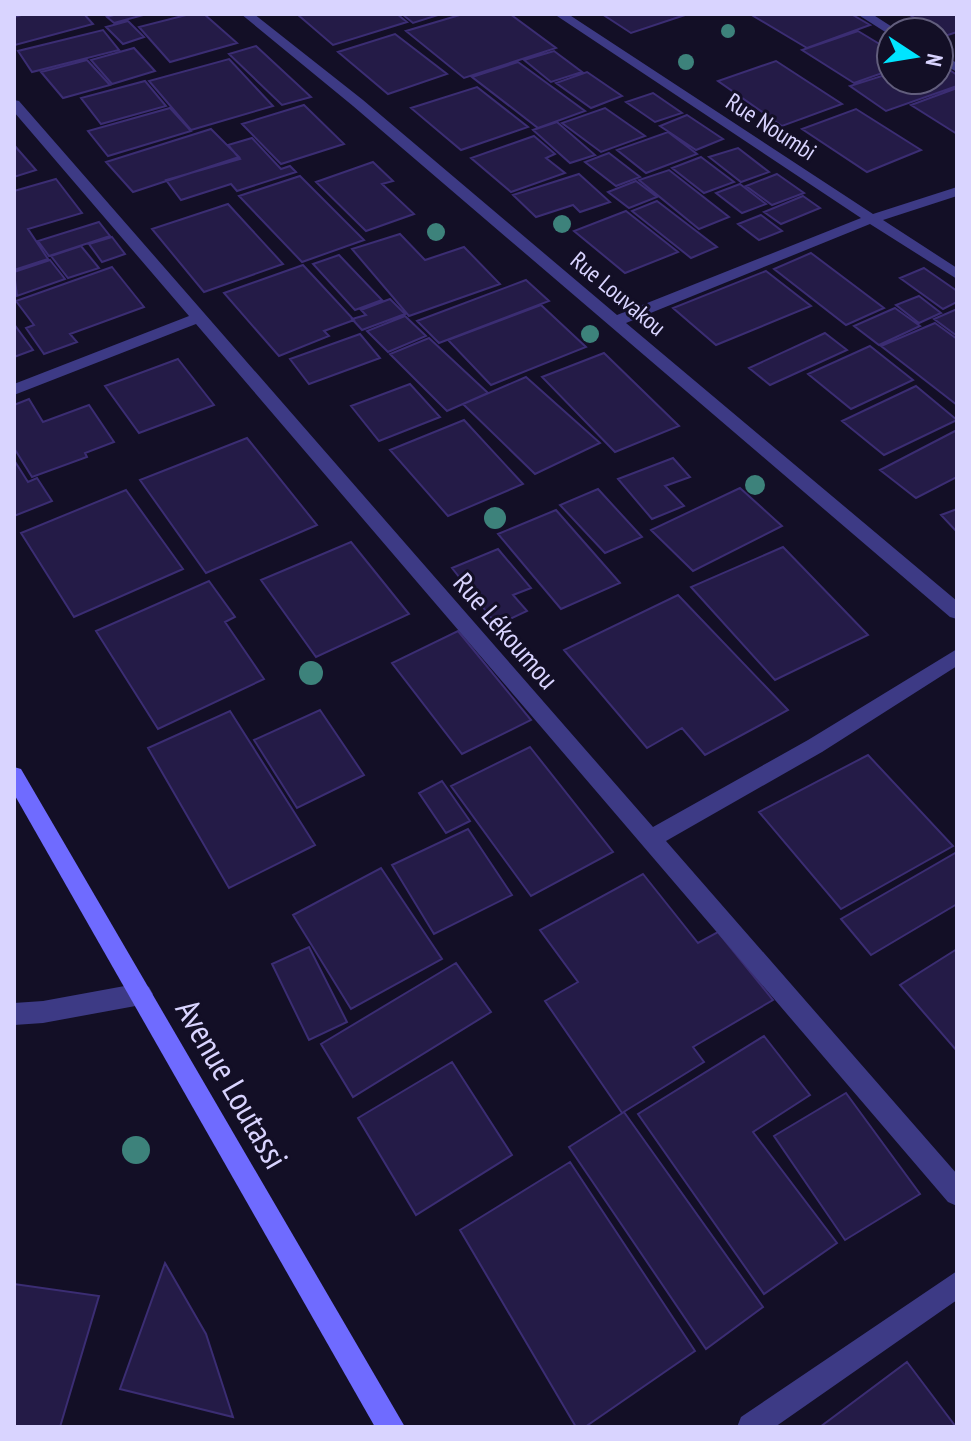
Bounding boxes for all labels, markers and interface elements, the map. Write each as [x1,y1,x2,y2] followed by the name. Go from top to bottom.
[875,16,955,96] north arrow
[920,51,949,69] text: N
[720,86,822,167] street label: Rue Noumbi
[564,245,672,343] street label: Rue Louvakou
[446,565,567,697] street label: Rue Lékoumou
[167,991,299,1176] street label: Avenue Loutassi

